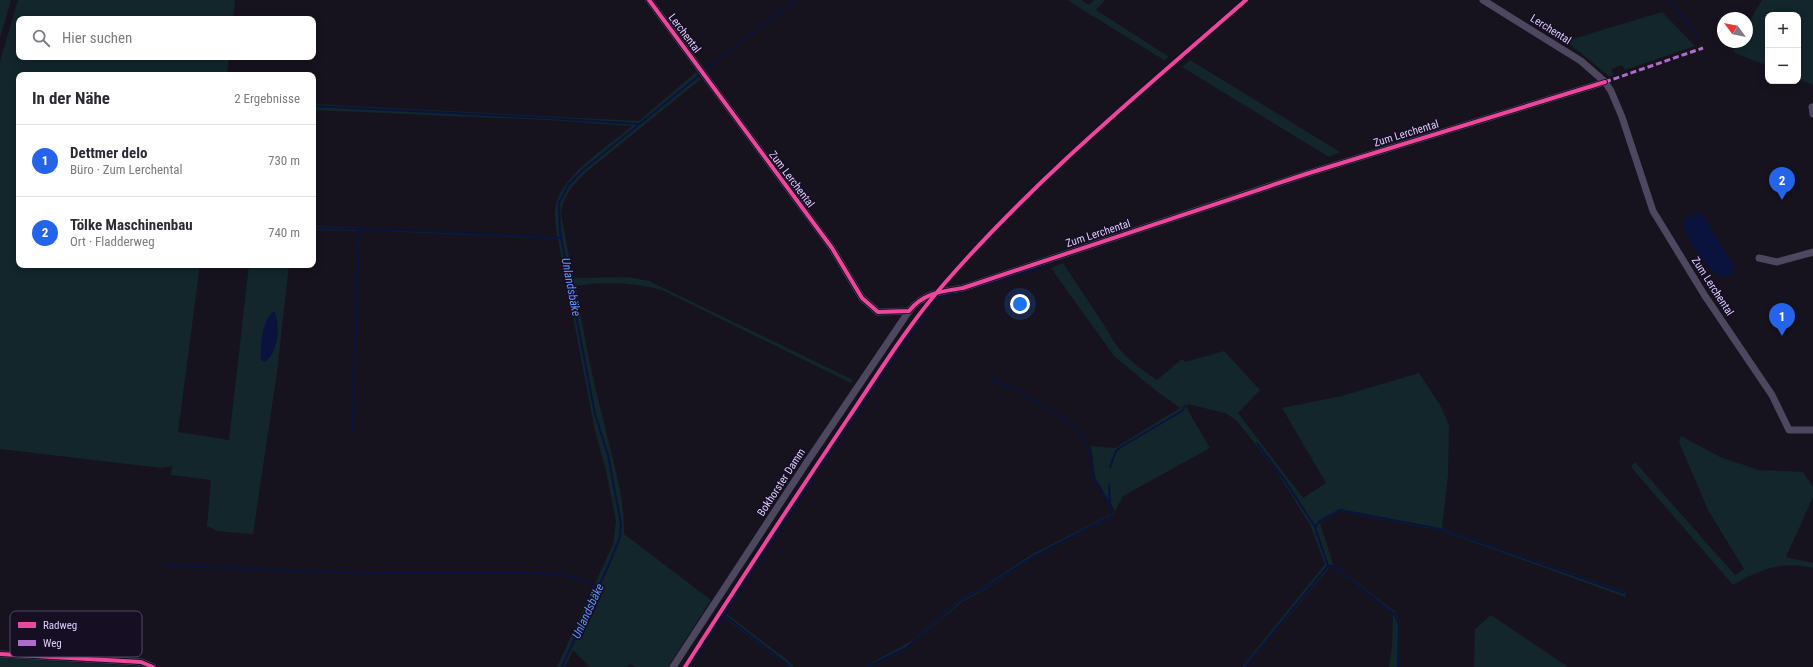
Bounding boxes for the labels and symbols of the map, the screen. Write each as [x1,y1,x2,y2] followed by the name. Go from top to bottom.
[666,11,704,55] street label: Lerchental
[1528,12,1574,47] street label: Lerchental
[1717,12,1753,48] north arrow
[1372,117,1440,150] street label: Zum Lerchental
[766,148,817,210] street label: Zum Lerchental
[1769,167,1795,200] pin: 2
[1064,217,1132,250] street label: Zum Lerchental
[1689,254,1736,318] street label: Zum Lerchental
[558,257,584,318] water label: Unlandsbäke
[1010,294,1030,314] your location
[1769,303,1795,336] pin: 1
[755,446,808,519] street label: Bokhorster Damm
[569,581,607,641] water label: Unlandsbäke
[10,611,142,657] legend
[43,619,77,632] text: Radweg
[43,637,62,650] text: Weg

